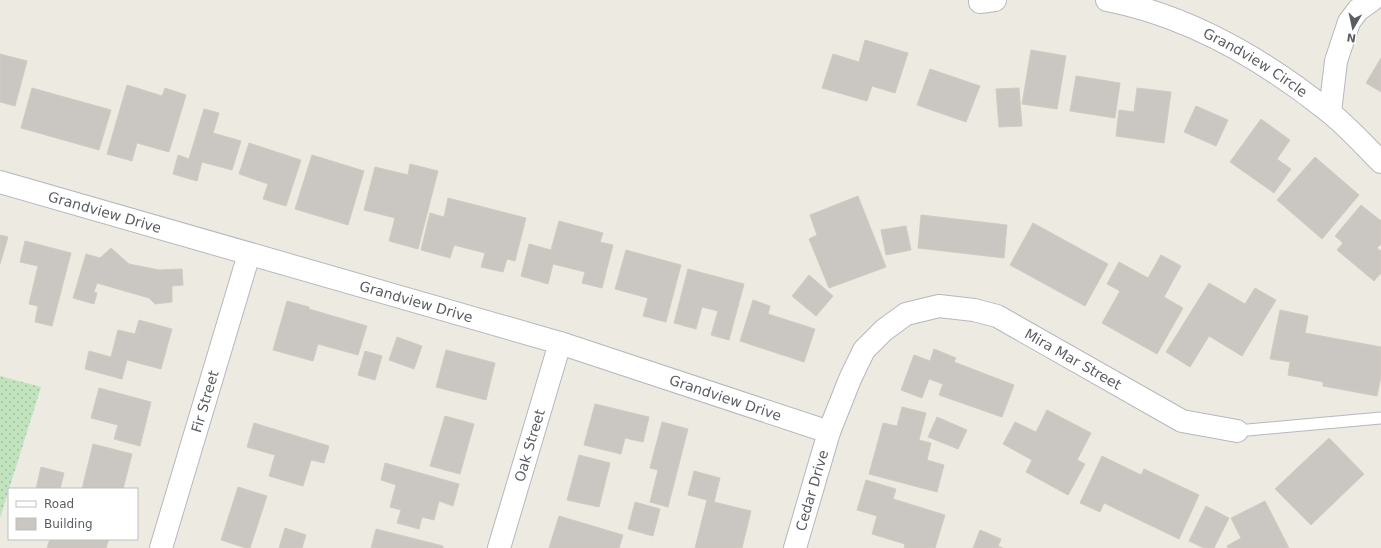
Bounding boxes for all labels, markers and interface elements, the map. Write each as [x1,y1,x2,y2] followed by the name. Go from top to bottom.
[1333,8,1373,48] north arrow
[1201,25,1310,100] street label: Grandview Circle
[1346,30,1357,45] text: N
[46,188,163,236] street label: Grandview Drive
[358,278,475,326] street label: Grandview Drive
[1022,325,1125,393] street label: Mira Mar Street
[188,368,222,434] street label: Fir Street
[667,372,784,424] street label: Grandview Drive
[511,407,548,484] street label: Oak Street
[792,448,831,533] street label: Cedar Drive
[8,488,138,540] legend
[44,497,74,511] text: Road
[44,517,93,531] text: Building

